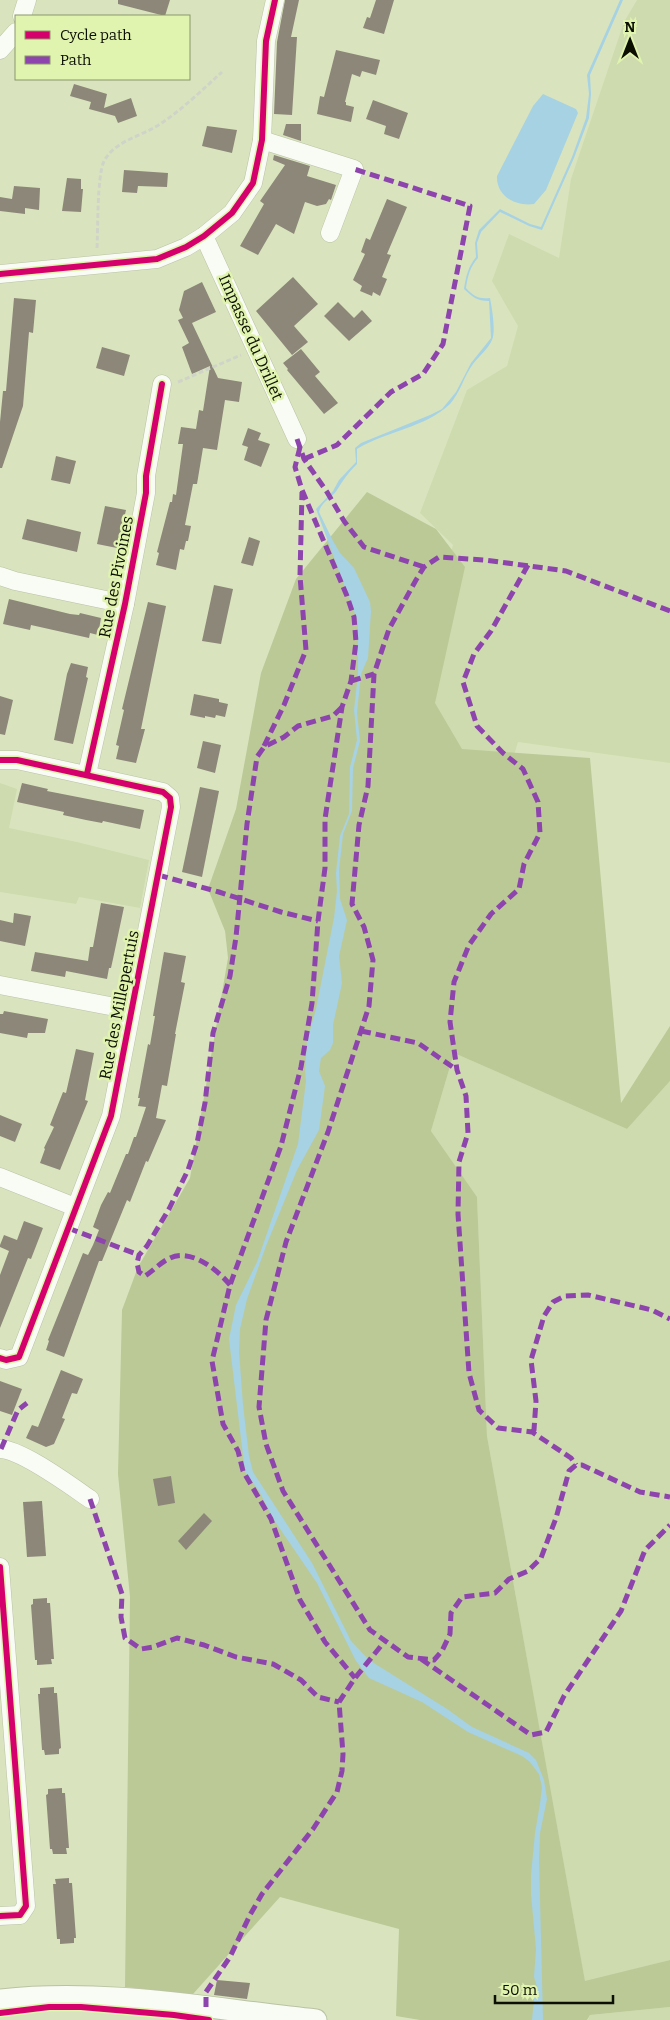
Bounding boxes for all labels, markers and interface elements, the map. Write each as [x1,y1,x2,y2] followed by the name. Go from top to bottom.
[15,15,190,80] legend
[605,15,655,65] north arrow
[625,19,636,36] text: N
[60,26,132,44] text: Cycle path
[60,51,92,69] text: Path
[215,271,287,403] street label: Impasse du Drillet
[95,514,137,640] street label: Rue des Pivoines
[95,929,143,1081] street label: Rue des Millepertuis
[495,1972,612,2004] scale bar
[502,1981,538,1999] text: 50 m

